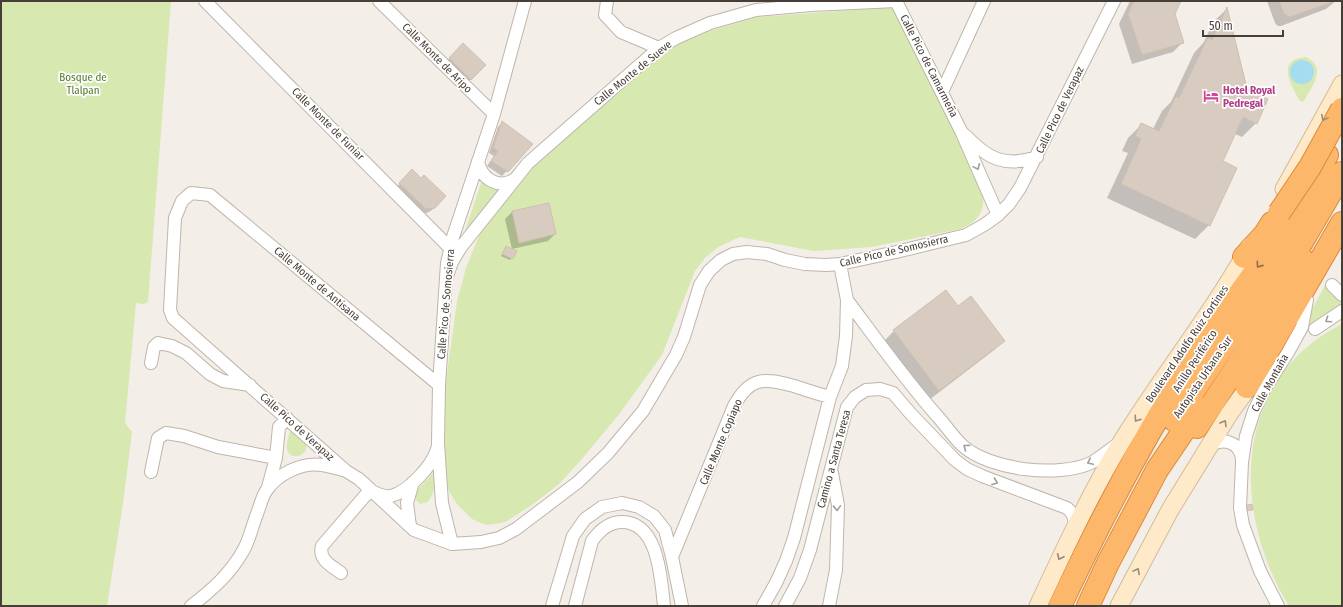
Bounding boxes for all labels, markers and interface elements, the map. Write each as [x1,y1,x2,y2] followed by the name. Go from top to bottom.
[897,12,961,120] street label: Calle Pico de Camarmeña
[1203,12,1283,38] scale bar
[1209,19,1233,33] text: 50 m
[399,20,475,96] street label: Calle Monte de Aripo
[592,38,674,108] street label: Calle Monte de Sueve
[1033,64,1087,156] street label: Calle Pico de Verapaz
[59,71,107,97] park label: Bosque de Tlalpan
[1223,84,1276,110] place label: Hotel Royal Pedregal
[289,85,367,163] street label: Calle Monte de Funiar
[1202,87,1220,105] hotel icon: Hotel Royal Pedregal
[1321,114,1328,121] one-way arrow
[972,163,980,170] one-way arrow
[838,232,950,270] street label: Calle Pico de Somosierra
[271,244,363,324] street label: Calle Monte de Antisana
[435,248,457,360] street label: Calle Pico de Somosierra
[1257,261,1264,268] one-way arrow
[1143,283,1231,405] street label: Boulevard Adolfo Ruiz Cortines
[1326,316,1333,323] one-way arrow
[1170,327,1220,395] street label: Anillo Periférico
[1171,334,1235,420] street label: Autopista Urbana Sur
[1249,352,1291,414] street label: Calle Montaña
[257,390,337,464] street label: Calle Pico de Verapaz
[697,397,745,487] street label: Calle Monte Copiapo
[815,408,853,510] street label: Camino a Santa Teresa
[1134,415,1142,422] one-way arrow
[1219,420,1226,427] one-way arrow
[964,445,971,452] one-way arrow
[1087,457,1094,465] one-way arrow
[991,477,998,485] one-way arrow
[833,505,842,511] one-way arrow
[1057,552,1065,560] one-way arrow
[1132,568,1139,575] one-way arrow

